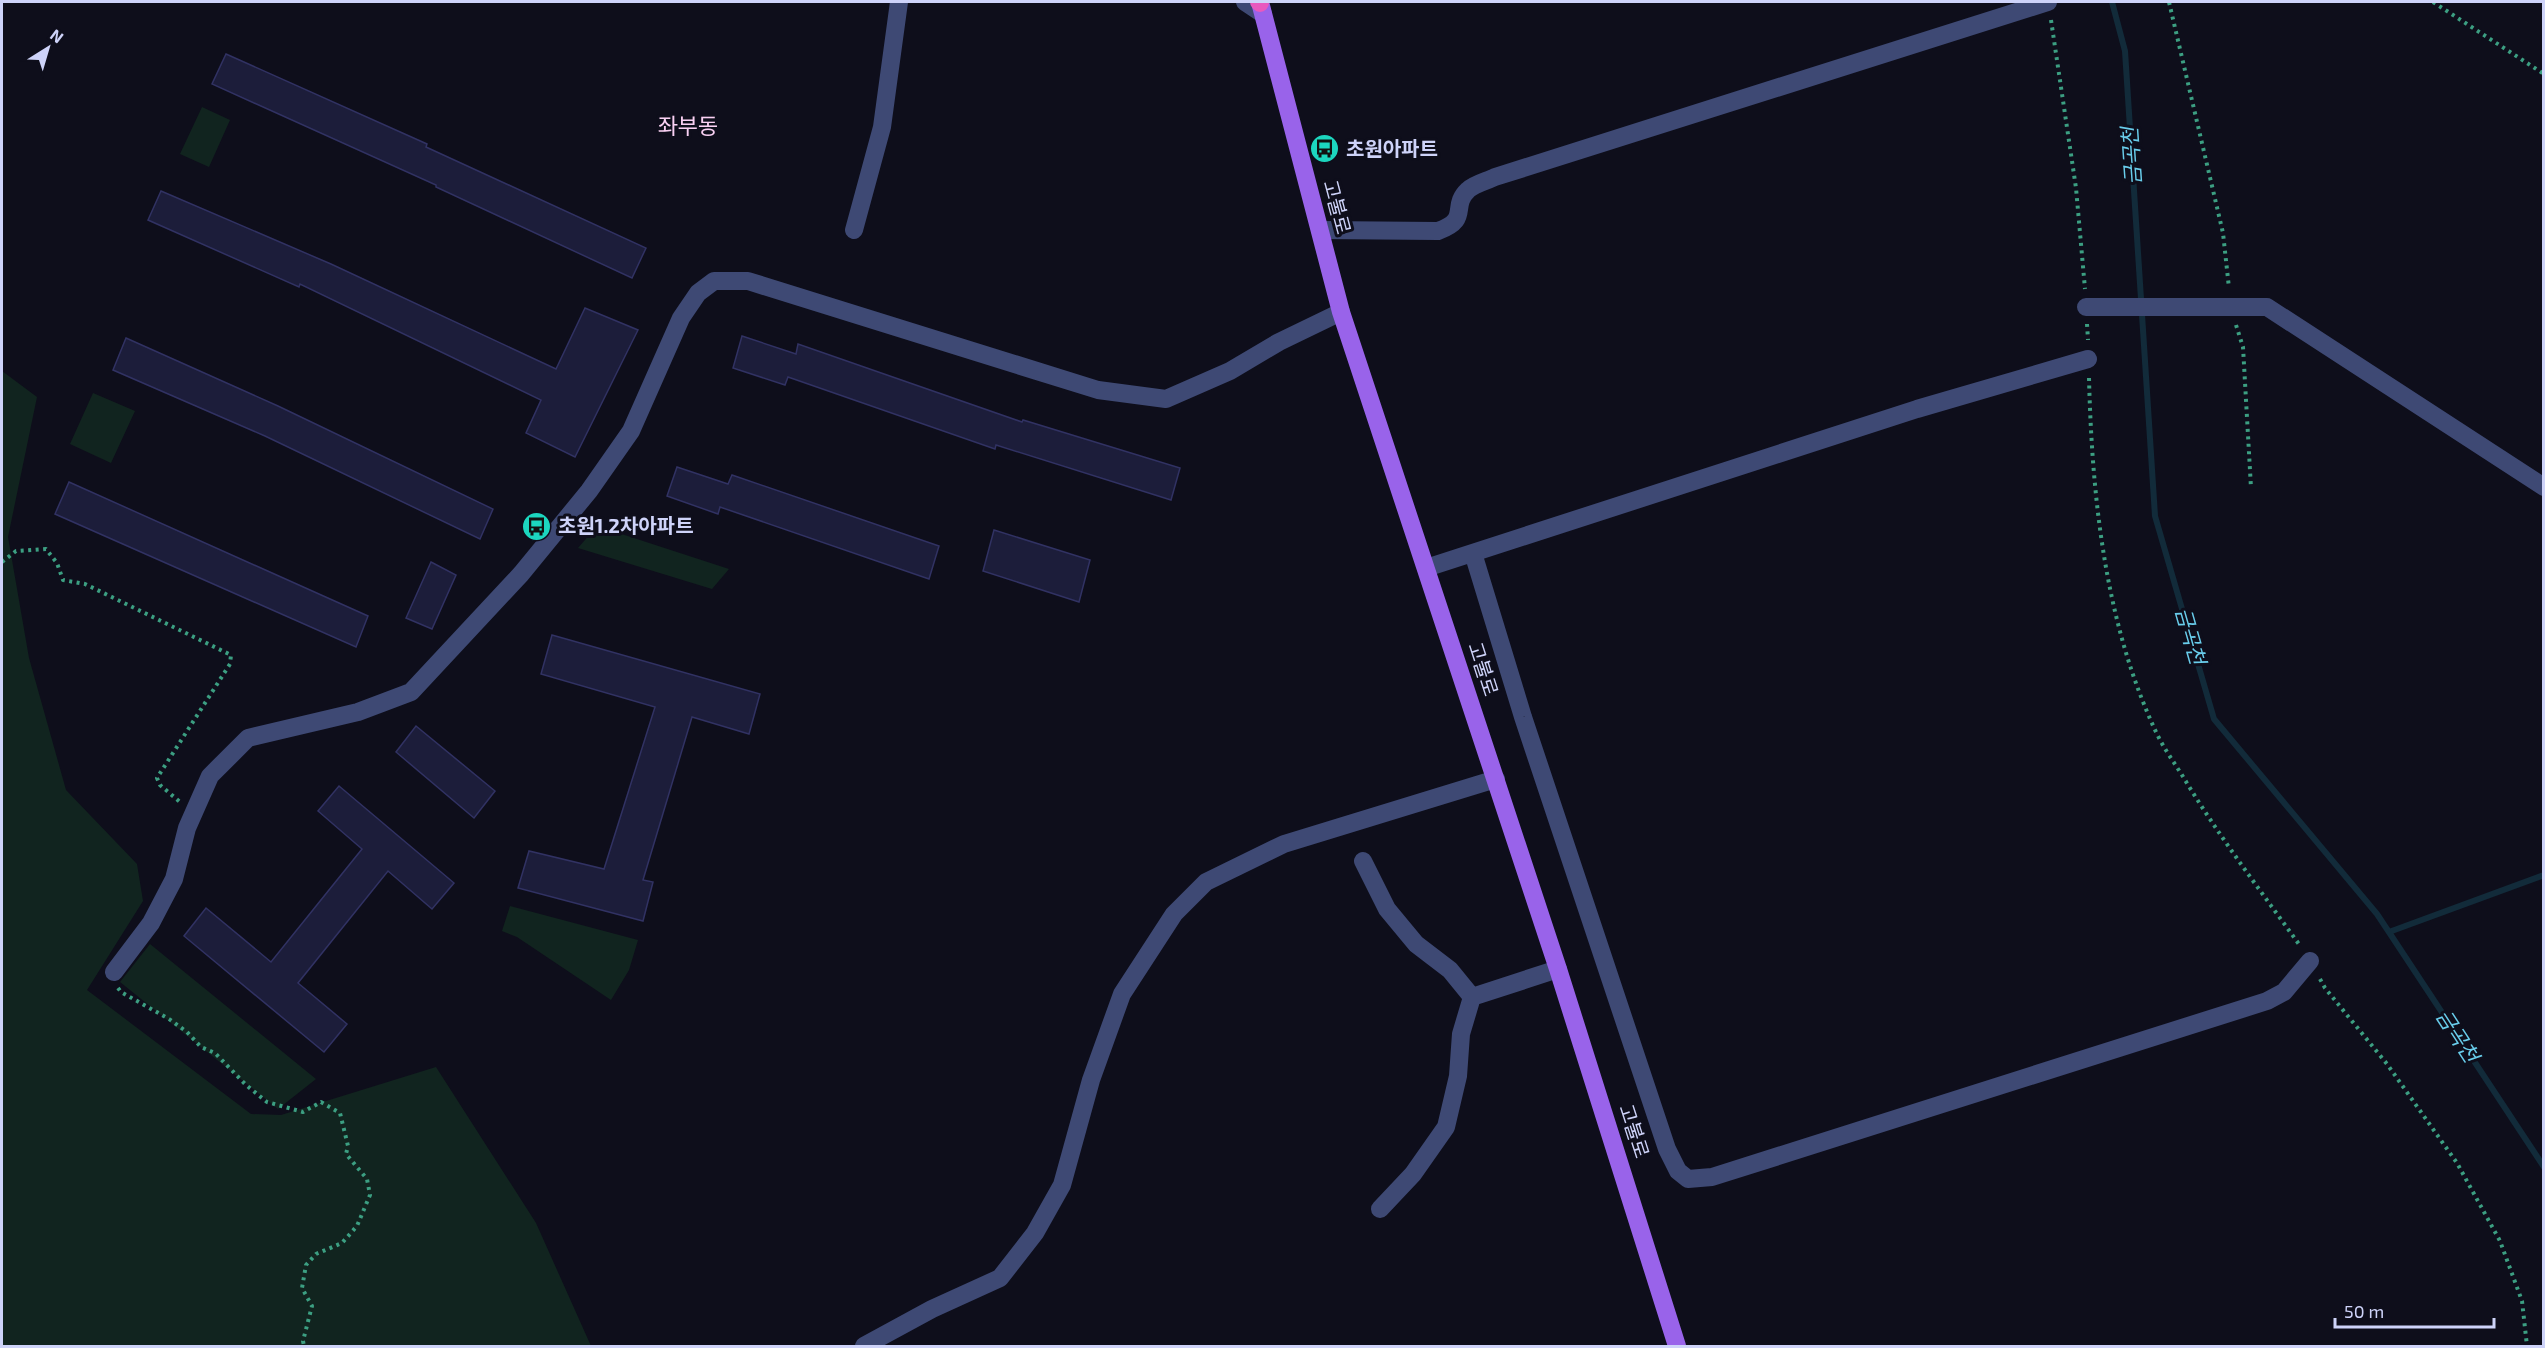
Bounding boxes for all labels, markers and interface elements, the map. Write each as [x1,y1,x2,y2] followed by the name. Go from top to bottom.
[18,18,78,78] north arrow
[47,25,68,47] text: N
[658,112,718,138] district label: 좌부동
[2116,124,2145,186] water label: 금곡천
[1309,133,1341,165] bus stop icon: 초원아파트
[1346,136,1438,160] place label: 초원아파트
[1319,177,1357,237] street label: 고불로
[521,510,553,542] bus stop icon: 초원1.2차아파트
[558,513,694,537] place label: 초원1.2차아파트
[2171,604,2212,669] water label: 금곡천
[1464,639,1504,699] street label: 고불로
[2432,1004,2486,1069] water label: 금곡천
[1615,1101,1655,1161] street label: 고불로
[2335,1291,2494,1329] scale bar
[2344,1300,2384,1322] text: 50 m

